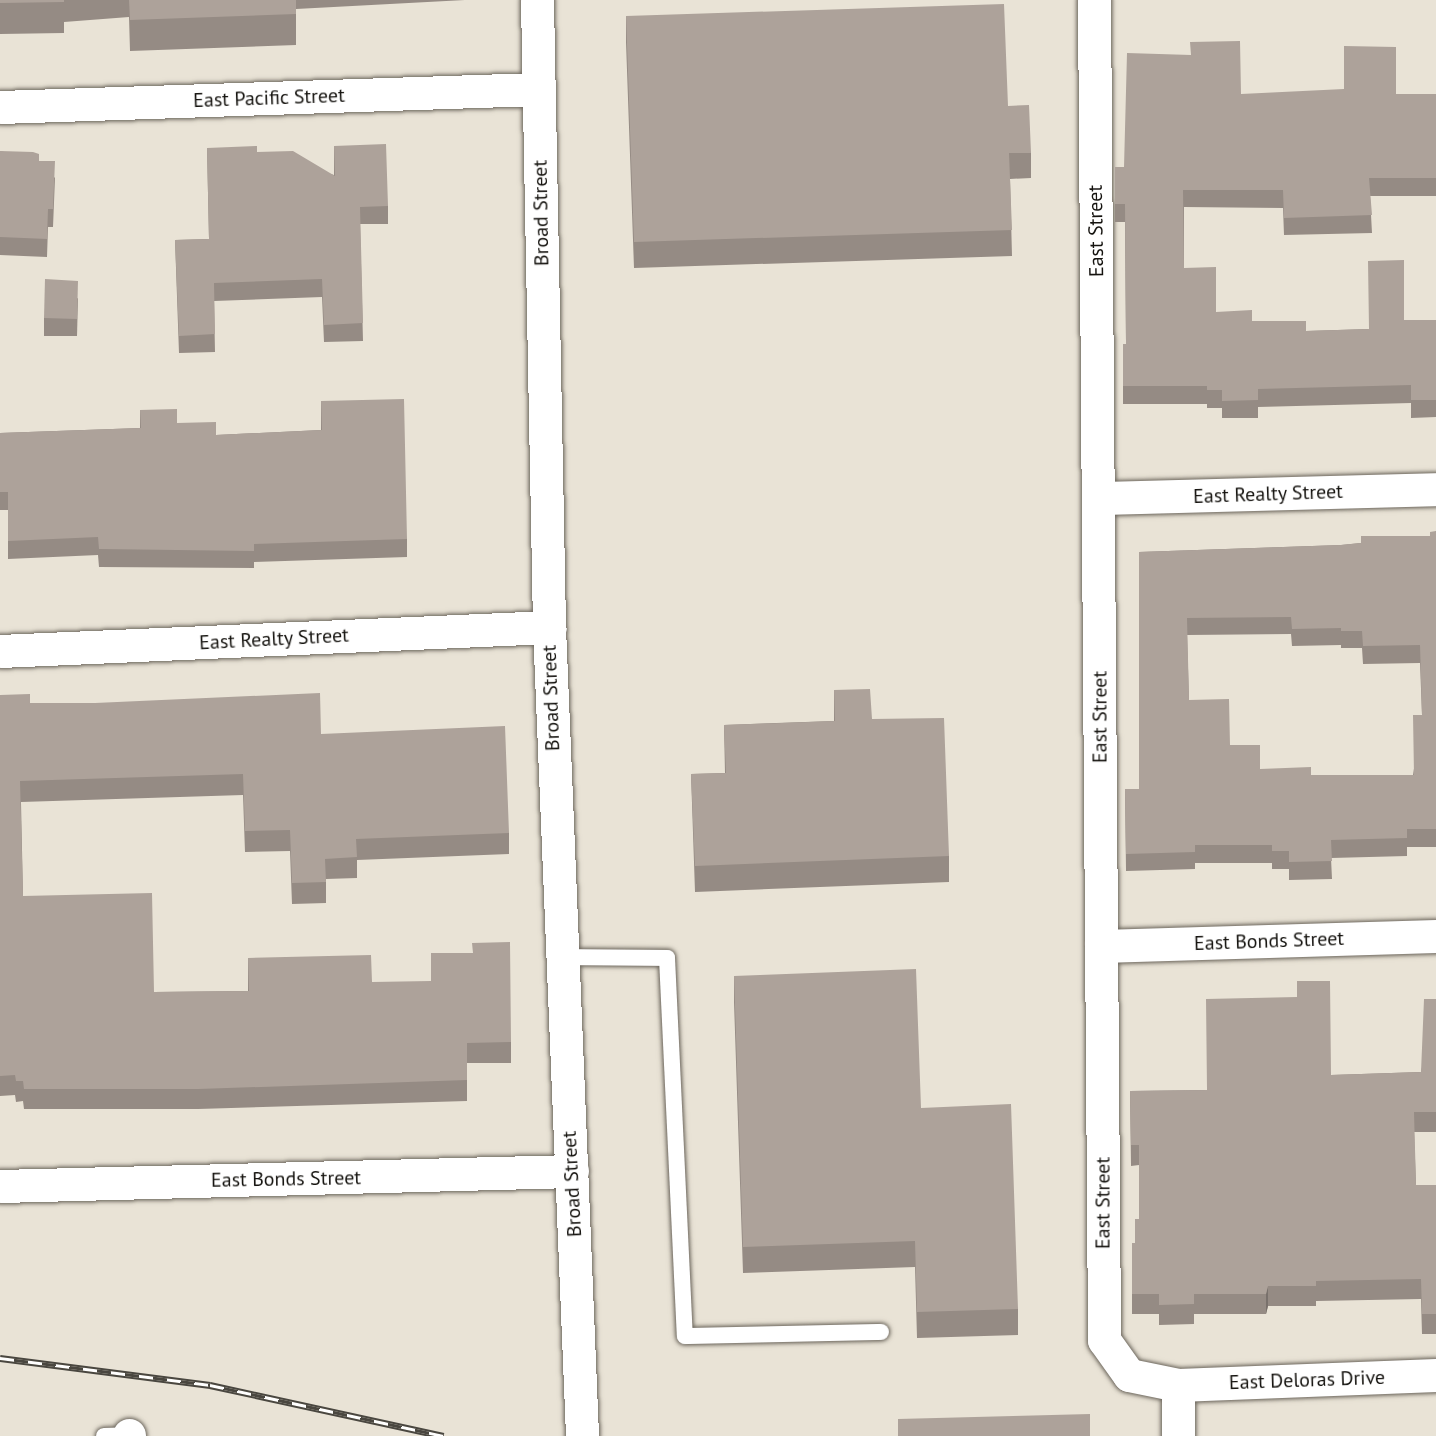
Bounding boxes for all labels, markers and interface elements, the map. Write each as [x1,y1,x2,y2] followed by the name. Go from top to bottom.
[193,83,345,113] street label: East Pacific Street
[528,160,554,266] street label: Broad Street
[1083,185,1109,277] street label: East Street
[1192,479,1344,509] street label: East Realty Street
[198,623,350,655] street label: East Realty Street
[537,644,565,752] street label: Broad Street
[1088,671,1112,763] street label: East Street
[1194,926,1344,956] street label: East Bonds Street
[557,1130,587,1238] street label: Broad Street
[1091,1157,1115,1249] street label: East Street
[211,1166,361,1192] street label: East Bonds Street
[1228,1365,1386,1395] street label: East Deloras Drive

